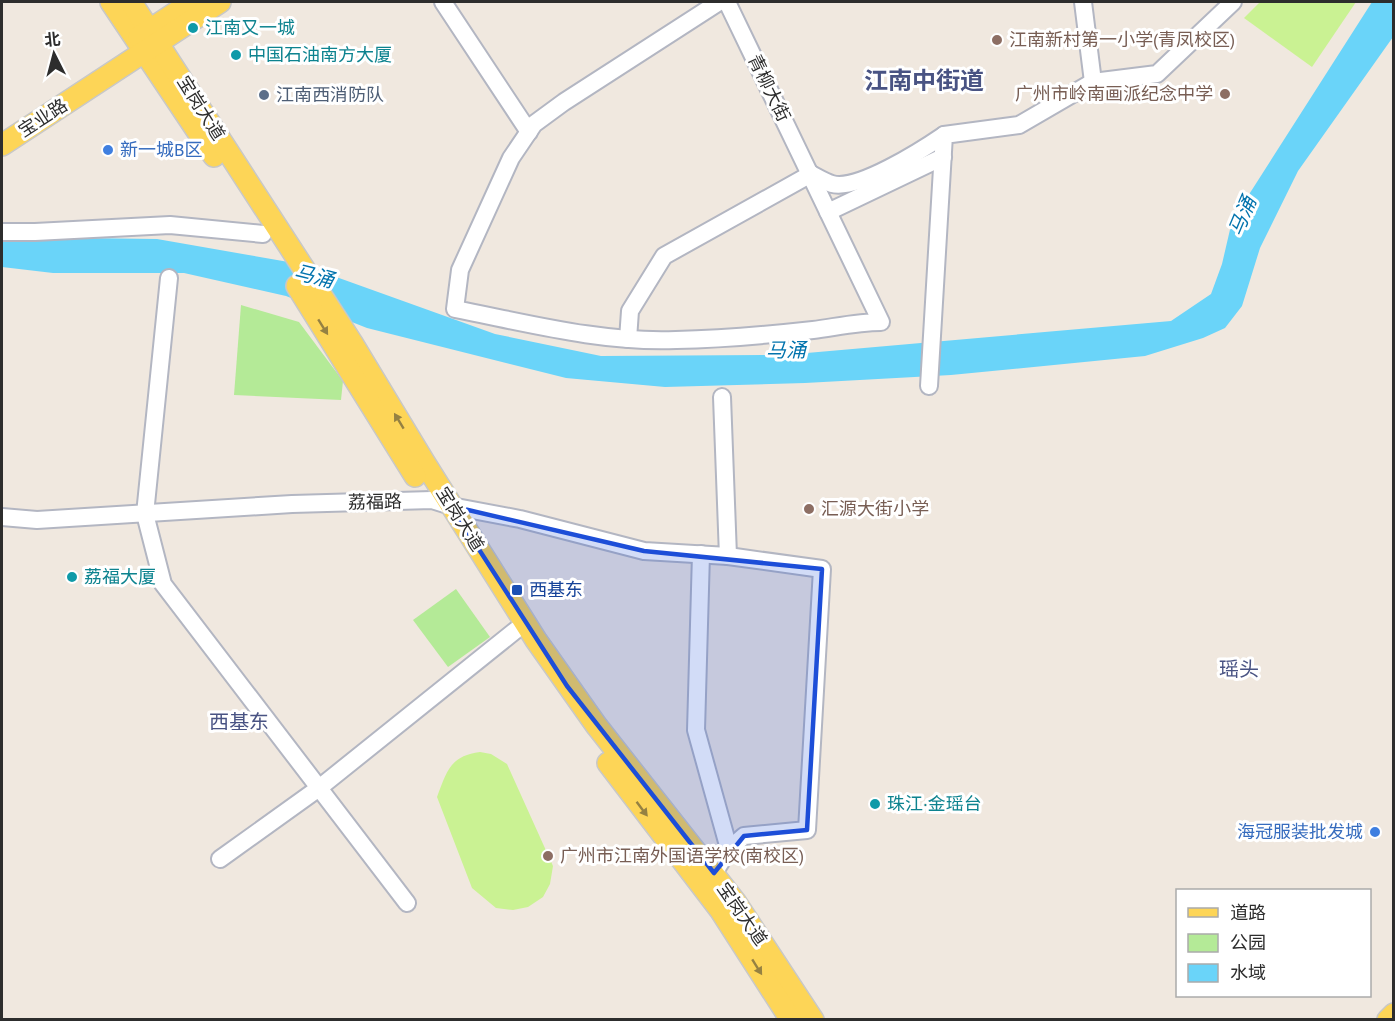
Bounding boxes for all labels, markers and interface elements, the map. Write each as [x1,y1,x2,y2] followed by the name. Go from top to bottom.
[205,16,295,39] place label: 江南又一城
[186,21,200,35] marker: 江南又一城
[24,24,84,84] north arrow
[43,28,61,50] text: 北
[1009,28,1235,51] place label: 江南新村第一小学(青凤校区)
[990,33,1004,47] marker: 江南新村第一小学(青凤校区)
[248,43,392,66] place label: 中国石油南方大厦
[229,48,243,62] marker: 中国石油南方大厦
[743,50,796,125] street label: 青柳大街
[864,65,984,96] district label: 江南中街道
[173,71,230,144] street label: 宝岗大道
[1015,82,1213,105] place label: 广州市岭南画派纪念中学
[276,83,384,106] place label: 江南西消防队
[1218,87,1232,101] marker: 广州市岭南画派纪念中学
[257,88,271,102] marker: 江南西消防队
[14,93,72,142] street label: 宝业路
[120,138,203,161] place label: 新一城B区
[101,143,115,157] marker: 新一城B区
[1222,191,1263,239] water label: 马涌
[291,259,338,294] water label: 马涌
[317,319,328,335] one-way arrow
[766,337,808,363] water label: 马涌
[393,413,404,429] one-way arrow
[432,482,489,555] street label: 宝岗大道
[348,490,402,513] street label: 荔福路
[821,497,929,520] place label: 汇源大街小学
[802,502,816,516] marker: 汇源大街小学
[84,565,156,588] place label: 荔福大厦
[65,570,79,584] marker: 荔福大厦
[529,578,583,601] place label: 西基东
[510,583,524,597] marker: 西基东
[1219,656,1259,682] district label: 瑶头
[209,709,269,735] district label: 西基东
[887,792,982,815] place label: 珠江·金瑶台
[868,797,882,811] marker: 珠江·金瑶台
[636,801,649,817] one-way arrow
[1237,820,1363,843] place label: 海冠服装批发城
[1368,825,1382,839] marker: 海冠服装批发城
[560,844,804,867] place label: 广州市江南外国语学校(南校区)
[541,849,555,863] marker: 广州市江南外国语学校(南校区)
[712,878,772,950] street label: 宝岗大道
[1176,889,1371,997] legend
[1230,901,1266,924] text: 道路
[1230,931,1266,954] text: 公园
[751,958,762,975] one-way arrow
[1230,961,1266,984] text: 水域

